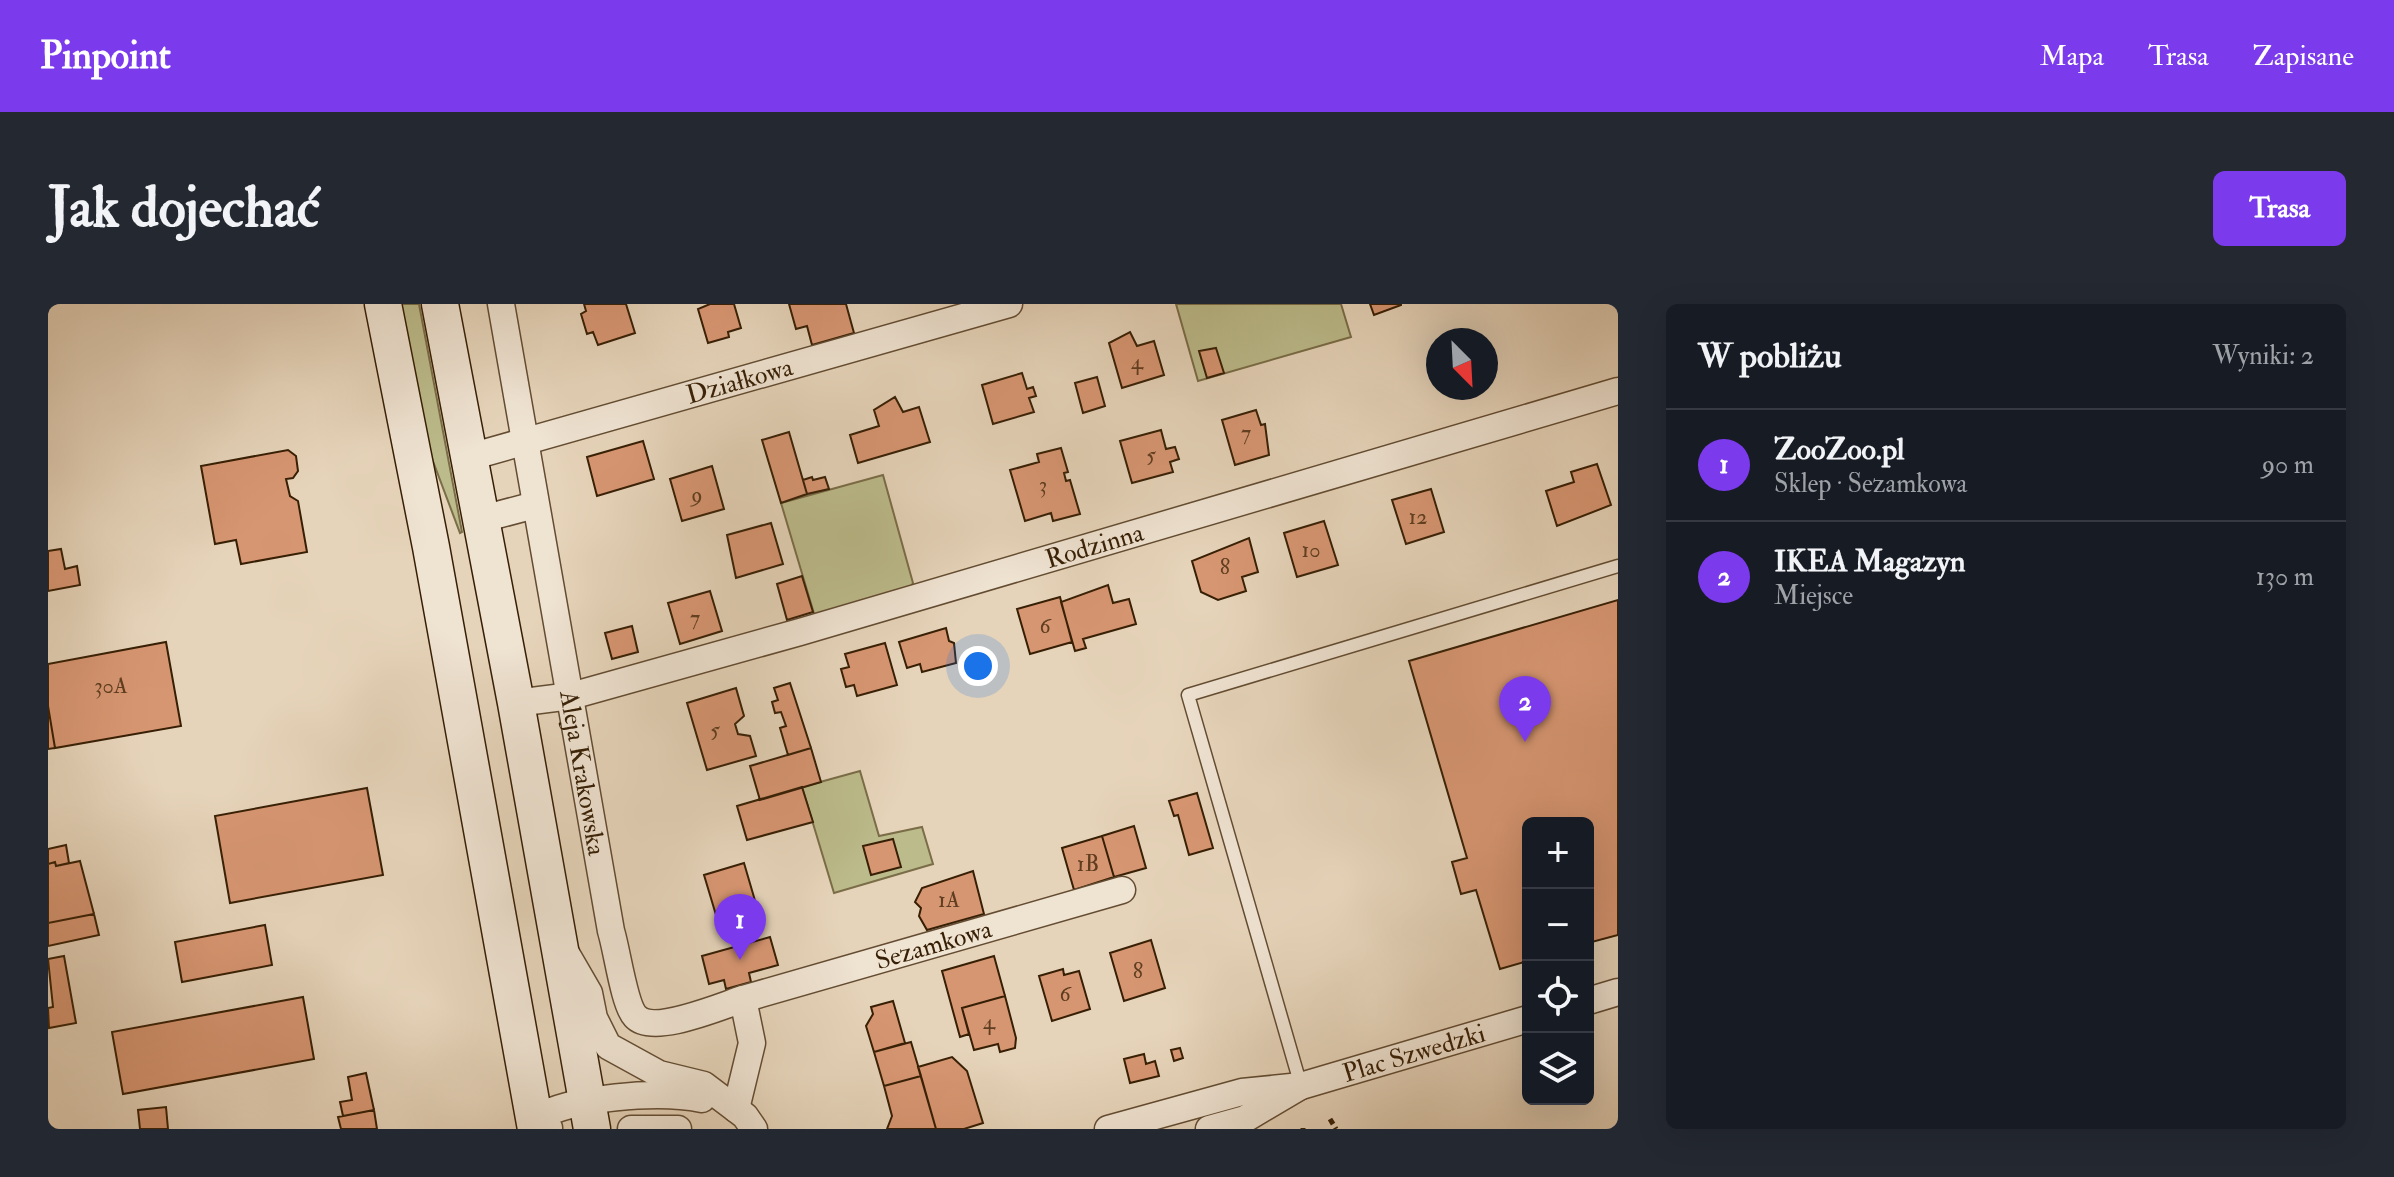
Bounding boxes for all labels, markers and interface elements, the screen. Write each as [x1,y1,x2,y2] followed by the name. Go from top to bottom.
[40,32,171,80] text: Pinpoint
[2040,39,2104,74] text: Mapa
[2148,39,2209,74] text: Trasa
[2253,39,2354,74] text: Zapisane
[2213,171,2346,246] button: Trasa
[48,173,320,244] text: Jak dojechać
[1426,328,1498,400] north arrow
[1698,335,1842,378] text: W pobliżu
[2212,340,2314,372] text: Wyniki: 2
[1131,348,1144,376] house number: 4
[683,351,797,412] street label: Działkowa
[1241,419,1251,447] house number: 7
[1774,431,1905,468] text: ZooZoo.pl
[1146,441,1156,469] house number: 5
[1719,449,1729,481] text: 1
[2262,449,2314,481] text: 90 m
[1774,468,1967,500] text: Sklep · Sezamkowa
[1039,471,1047,499] house number: 3
[689,481,703,509] house number: 9
[1408,503,1428,531] house number: 12
[1042,517,1148,576] street label: Rodzinna
[1301,536,1321,564] house number: 10
[1774,543,1966,580] text: IKEA Magazyn
[1220,553,1230,581] house number: 8
[1717,561,1731,593] text: 2
[2256,561,2314,593] text: 130 m
[1774,580,1853,612] text: Miejsce
[690,604,700,632] house number: 7
[1039,612,1052,640] house number: 6
[958,646,998,686] your location
[94,672,128,700] house number: 30A
[1499,676,1551,742] pin: 2
[552,687,613,858] street label: Aleja Krakowska
[710,716,720,744] house number: 5
[1522,817,1594,1105] map controls
[1522,817,1594,889] button: +
[1077,850,1099,878] house number: 1B
[938,886,960,914] house number: 1A
[1522,889,1594,961] button: −
[714,894,766,960] pin: 1
[872,913,996,977] street label: Sezamkowa
[1133,957,1143,985] house number: 8
[1522,961,1594,1033] button: locate
[1059,980,1072,1008] house number: 6
[983,1008,996,1036] house number: 4
[1339,1017,1489,1090] street label: Plac Szwedzki
[1522,1033,1594,1105] button: layers

